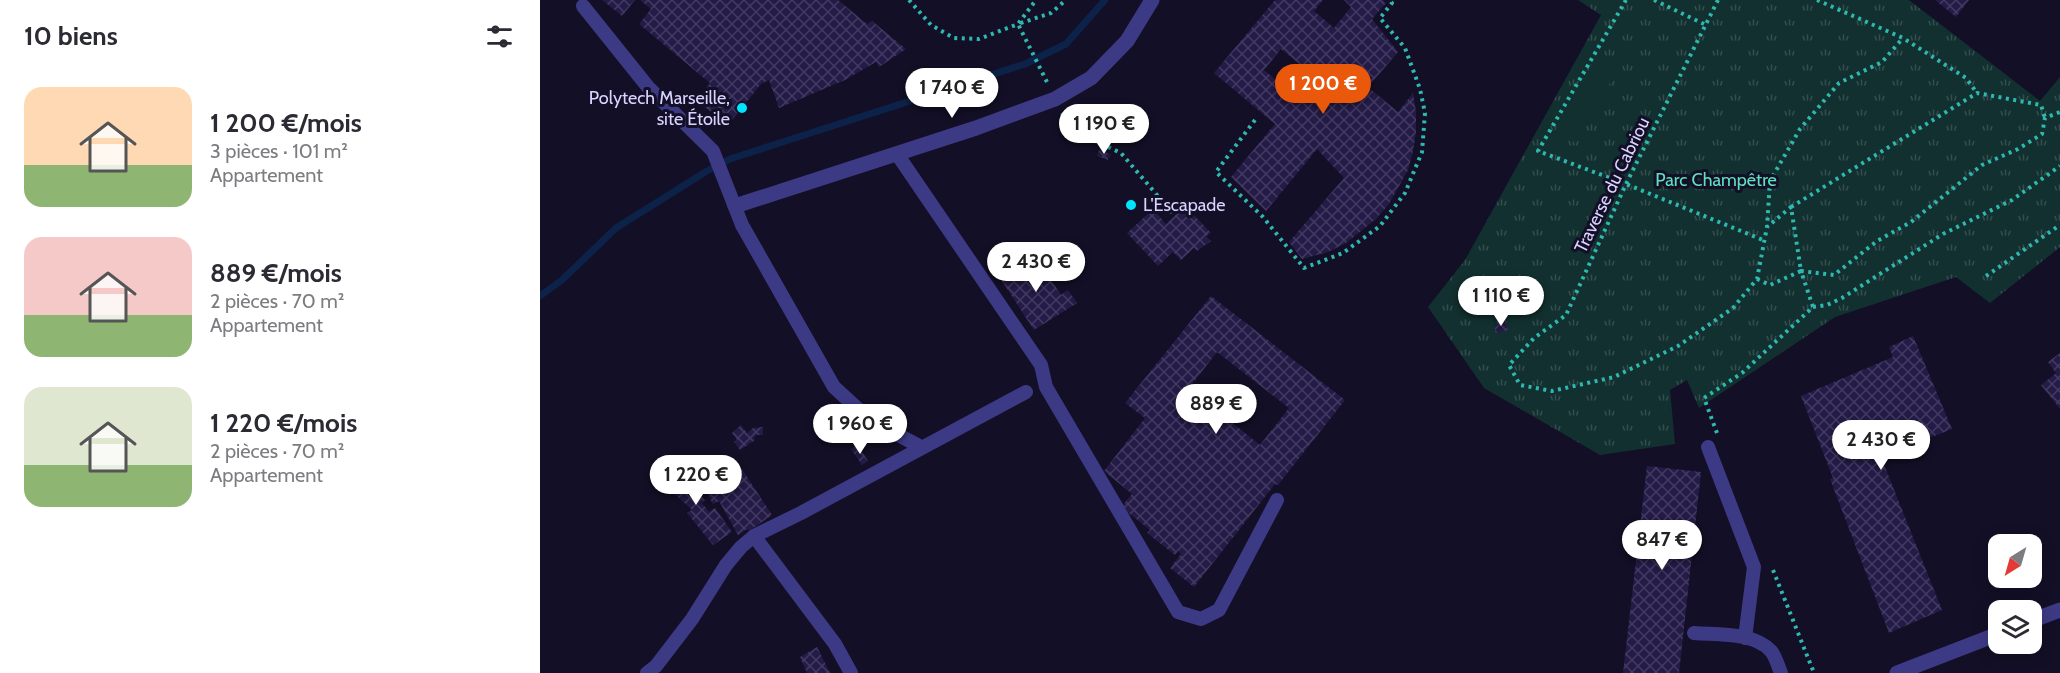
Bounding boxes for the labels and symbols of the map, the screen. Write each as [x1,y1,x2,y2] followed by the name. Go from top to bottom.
[1268,64,1378,115] pin: 1 200 €
[897,68,1007,119] pin: 1 740 €
[589,87,730,130] place label: Polytech Marseille, site Étoile
[735,101,749,115] marker: Polytech Marseille, site Étoile
[1049,104,1159,155] pin: 1 190 €
[1570,114,1654,256] street label: Traverse du Cabriou
[1655,169,1777,191] park label: Parc Champêtre
[1143,194,1226,216] place label: L'Escapade
[1124,198,1138,212] marker: L'Escapade
[981,242,1091,293] pin: 2 430 €
[1446,276,1556,327] pin: 1 110 €
[1174,384,1258,435] pin: 889 €
[805,404,915,455] pin: 1 960 €
[1826,420,1936,471] pin: 2 430 €
[641,455,751,506] pin: 1 220 €
[1620,520,1704,571] pin: 847 €
[1988,534,2042,588] north arrow

